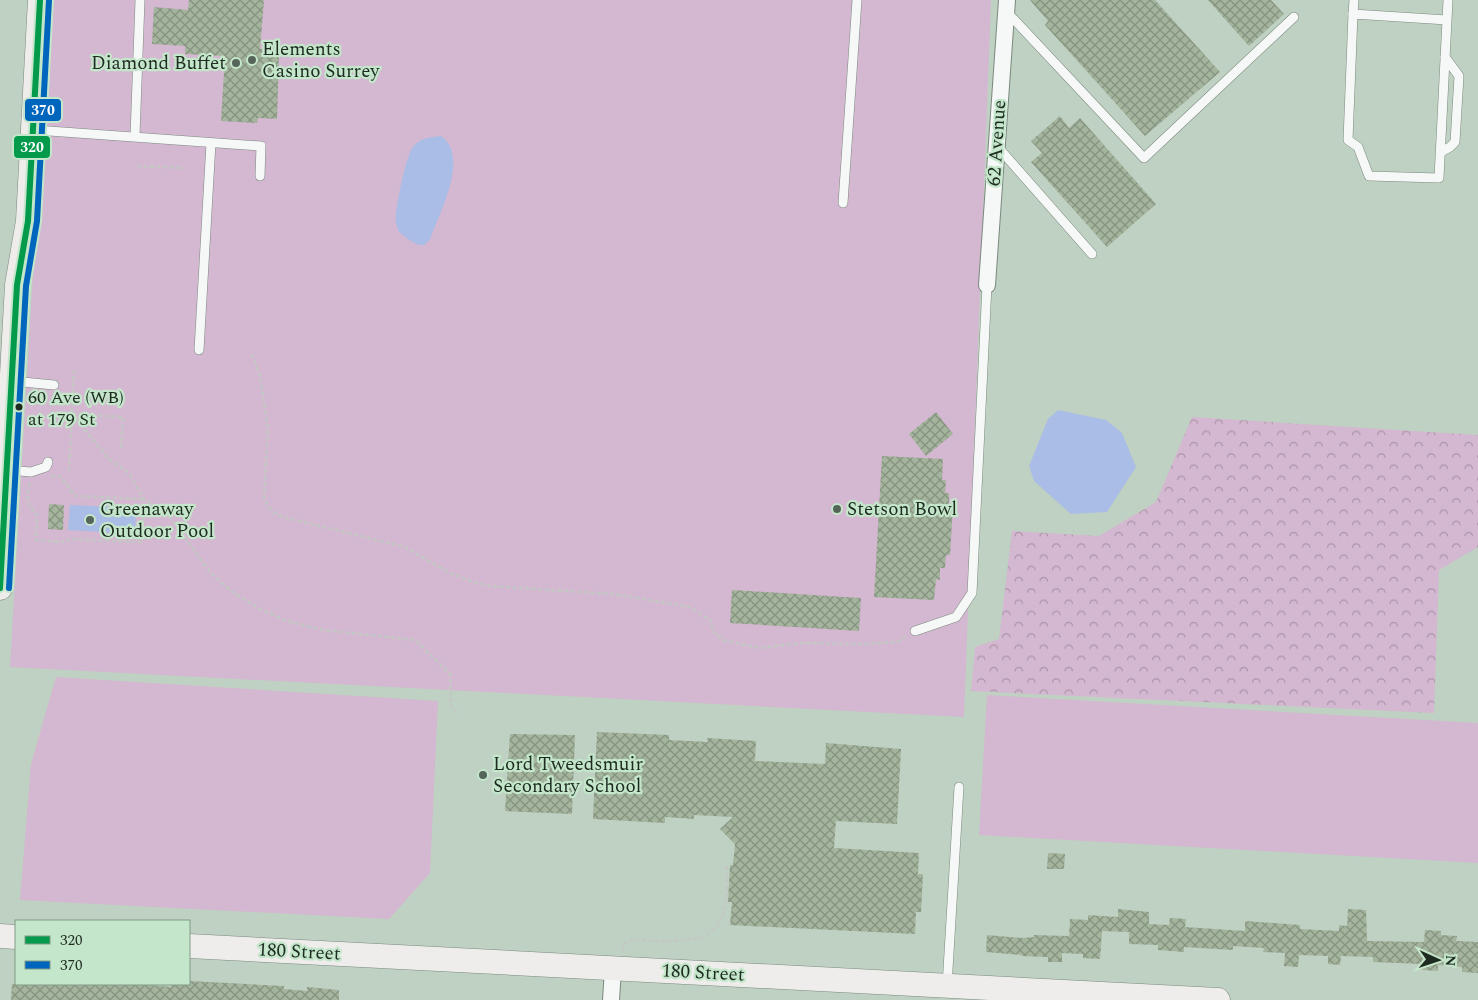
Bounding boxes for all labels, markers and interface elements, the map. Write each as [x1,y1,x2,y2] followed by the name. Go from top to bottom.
[262,35,380,86] place label: Elements Casino Surrey
[91,49,226,78] place label: Diamond Buffet
[246,54,258,66] marker: Elements Casino Surrey
[230,57,242,69] marker: Diamond Buffet
[24,98,62,122] line badge: 370
[980,99,1014,187] street label: 62 Avenue
[31,100,55,121] text: 370
[13,135,51,159] line badge: 320
[20,137,44,158] text: 320
[28,384,124,433] place label: 60 Ave (WB) at 179 St
[14,402,24,412] marker: 60 Ave (WB) at 179 St
[100,495,214,546] place label: Greenaway Outdoor Pool
[847,495,957,524] place label: Stetson Bowl
[831,503,843,515] marker: Stetson Bowl
[84,514,96,526] marker: Greenaway Outdoor Pool
[493,750,643,801] place label: Lord Tweedsmuir Secondary School
[477,769,489,781] marker: Lord Tweedsmuir Secondary School
[15,920,190,985] legend
[60,929,83,952] text: 320
[257,935,342,969] street label: 180 Street
[1413,935,1463,985] north arrow
[60,954,83,977] text: 370
[1440,954,1461,967] text: N
[661,956,746,990] street label: 180 Street

